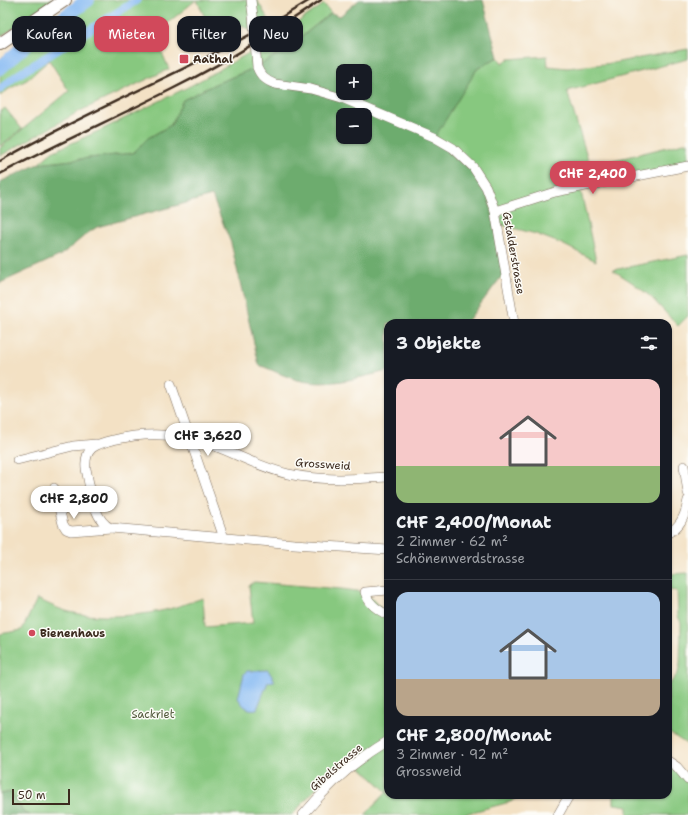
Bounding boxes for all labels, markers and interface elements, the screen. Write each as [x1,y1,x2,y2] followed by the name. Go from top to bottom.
[12,16,86,52] chip: Kaufen
[94,16,169,52] chip: Mieten
[177,16,241,52] chip: Filter
[249,16,303,52] chip: Neu
[193,52,233,67] place label: Aathal
[178,53,190,65] marker: Aathal
[336,64,372,144] map controls
[336,64,372,100] button: +
[336,108,372,144] button: −
[547,161,639,195] pin: CHF 2,400
[559,165,627,182] text: CHF 2,400
[499,211,528,296] street label: Gstalderstrasse
[396,332,481,354] text: 3 Objekte
[638,332,660,354] icon: filters
[492,405,564,477] icon: home
[162,423,254,457] pin: CHF 3,620
[174,427,242,444] text: CHF 3,620
[295,455,351,474] street label: Grossweid
[28,486,120,520] pin: CHF 2,800
[40,490,108,507] text: CHF 2,800
[396,511,551,533] text: CHF 2,400/Monat
[396,533,508,550] text: 2 Zimmer · 62 m²
[396,550,525,567] text: Schönenwerdstrasse
[492,618,564,690] icon: home
[40,626,105,641] place label: Bienenhaus
[27,628,37,638] marker: Bienenhaus
[132,707,175,722] park label: Sackriet
[396,724,552,746] text: CHF 2,800/Monat
[307,740,366,794] street label: Gibelstrasse
[396,746,508,763] text: 3 Zimmer · 92 m²
[396,763,461,780] text: Grossweid
[12,787,70,806] scale bar
[18,788,46,803] text: 50 m

